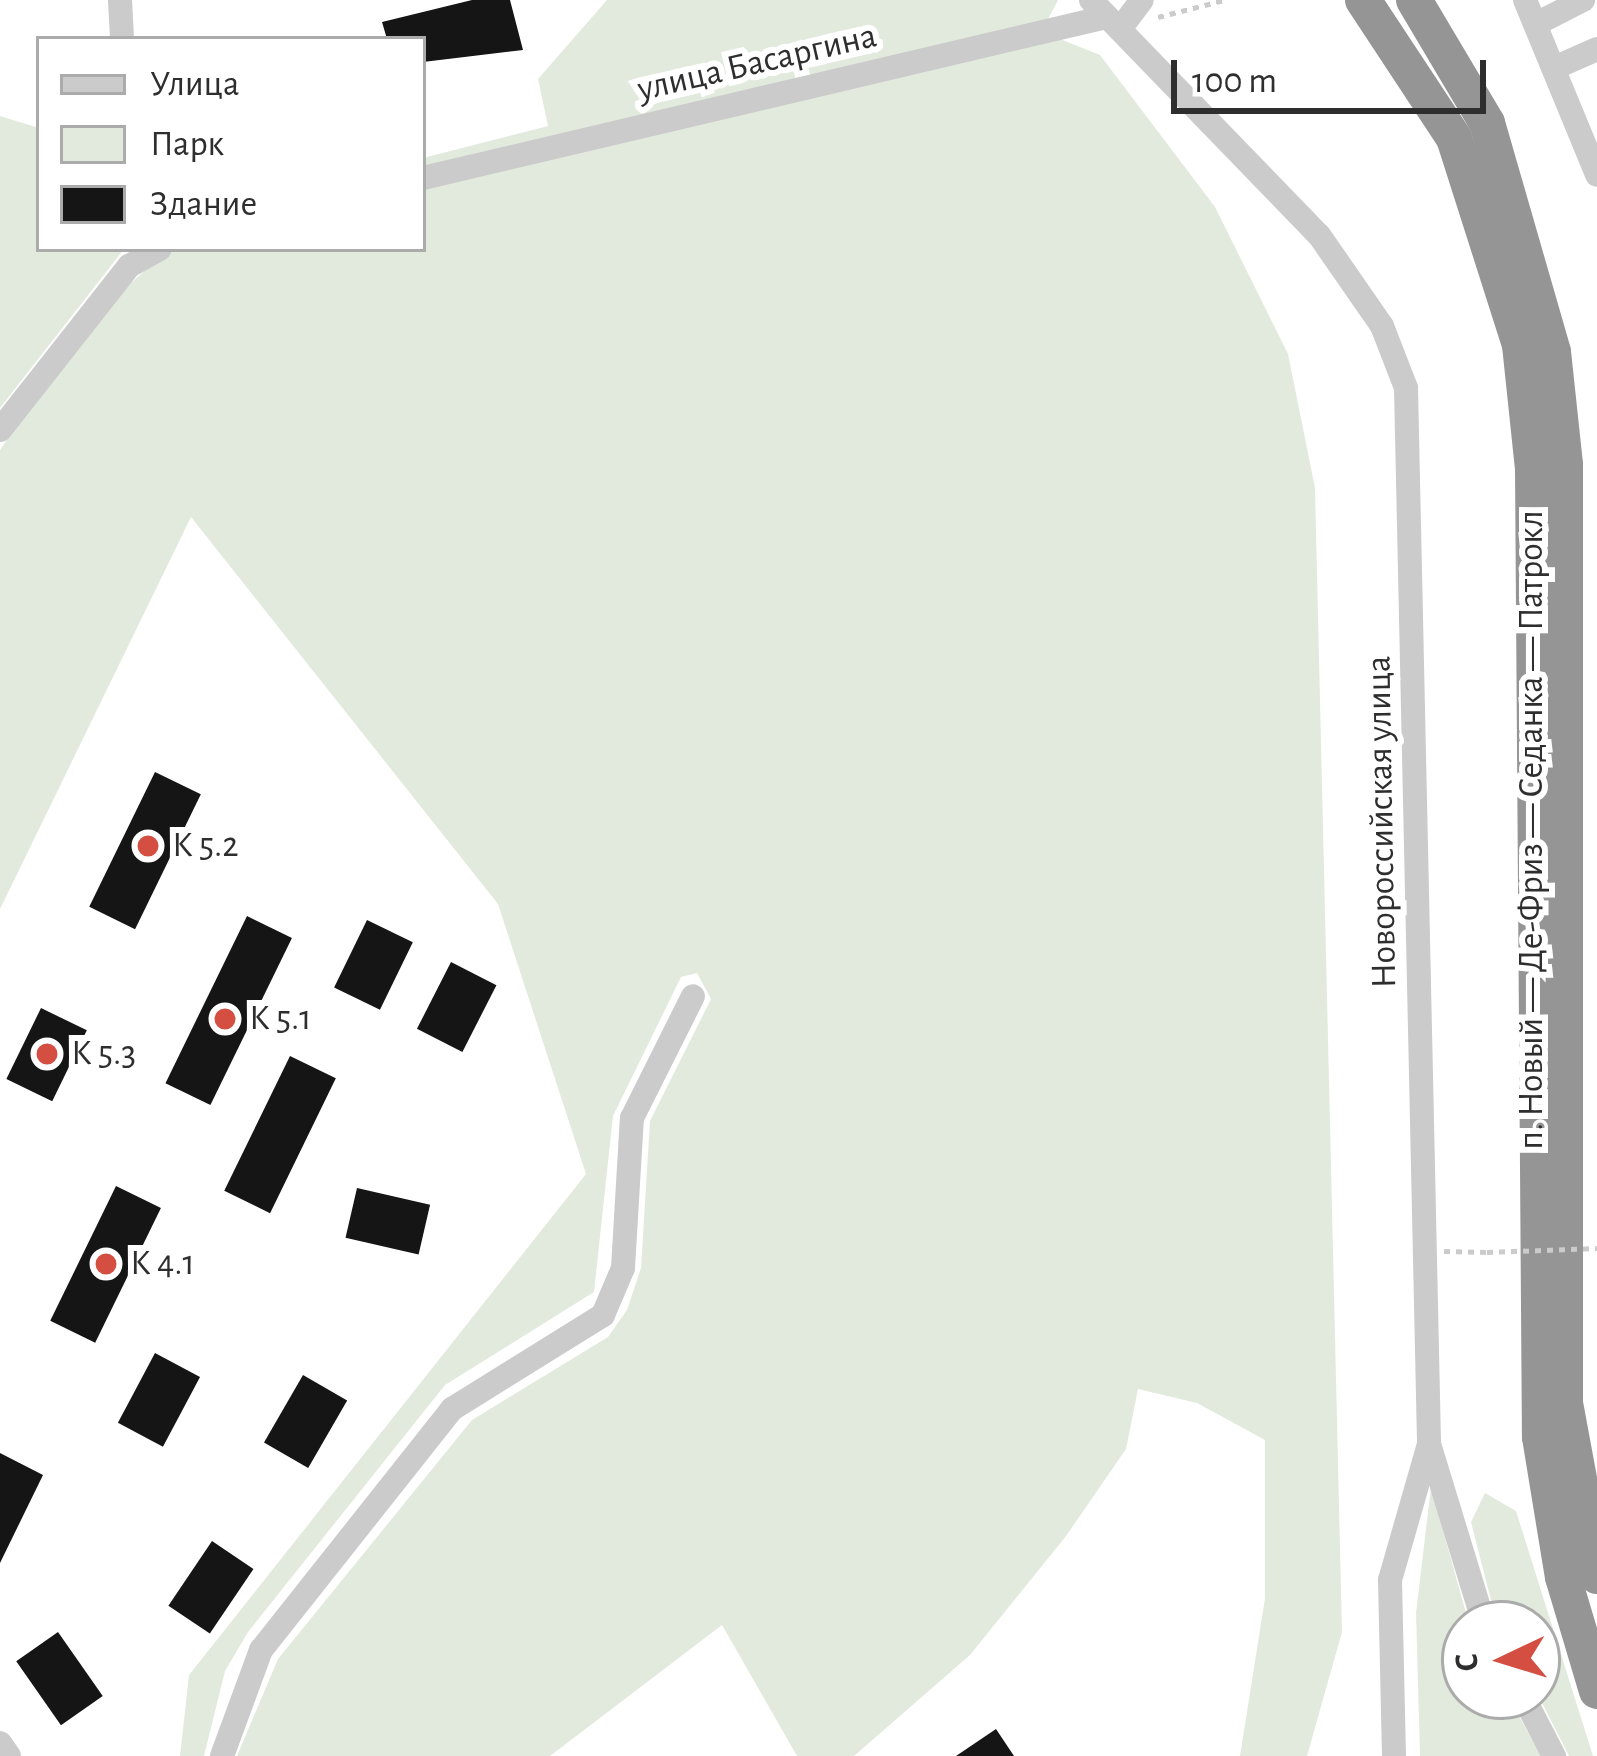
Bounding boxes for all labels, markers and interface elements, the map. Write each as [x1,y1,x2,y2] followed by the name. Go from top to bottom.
[633,15,881,111] street label: улица Басаргина
[36,36,426,252] legend
[1177,36,1492,110] scale bar
[1192,63,1277,99] text: 100 m
[150,66,239,102] text: Улица
[150,126,224,162] text: Парк
[150,186,257,222] text: Здание
[1510,510,1554,1150] street label: п. Новый — Де-Фриз — Седанка — Патрокл
[1357,655,1407,989] street label: Новороссийская улица
[172,824,239,868] place label: К 5.2
[135,833,161,859] marker: К 5.2
[249,997,312,1041] place label: К 5.1
[212,1006,238,1032] marker: К 5.1
[71,1032,136,1076] place label: К 5.3
[34,1041,60,1067] marker: К 5.3
[130,1242,195,1286] place label: К 4.1
[93,1251,119,1277] marker: К 4.1
[1441,1600,1561,1720] north arrow
[1450,1652,1485,1673] text: С

